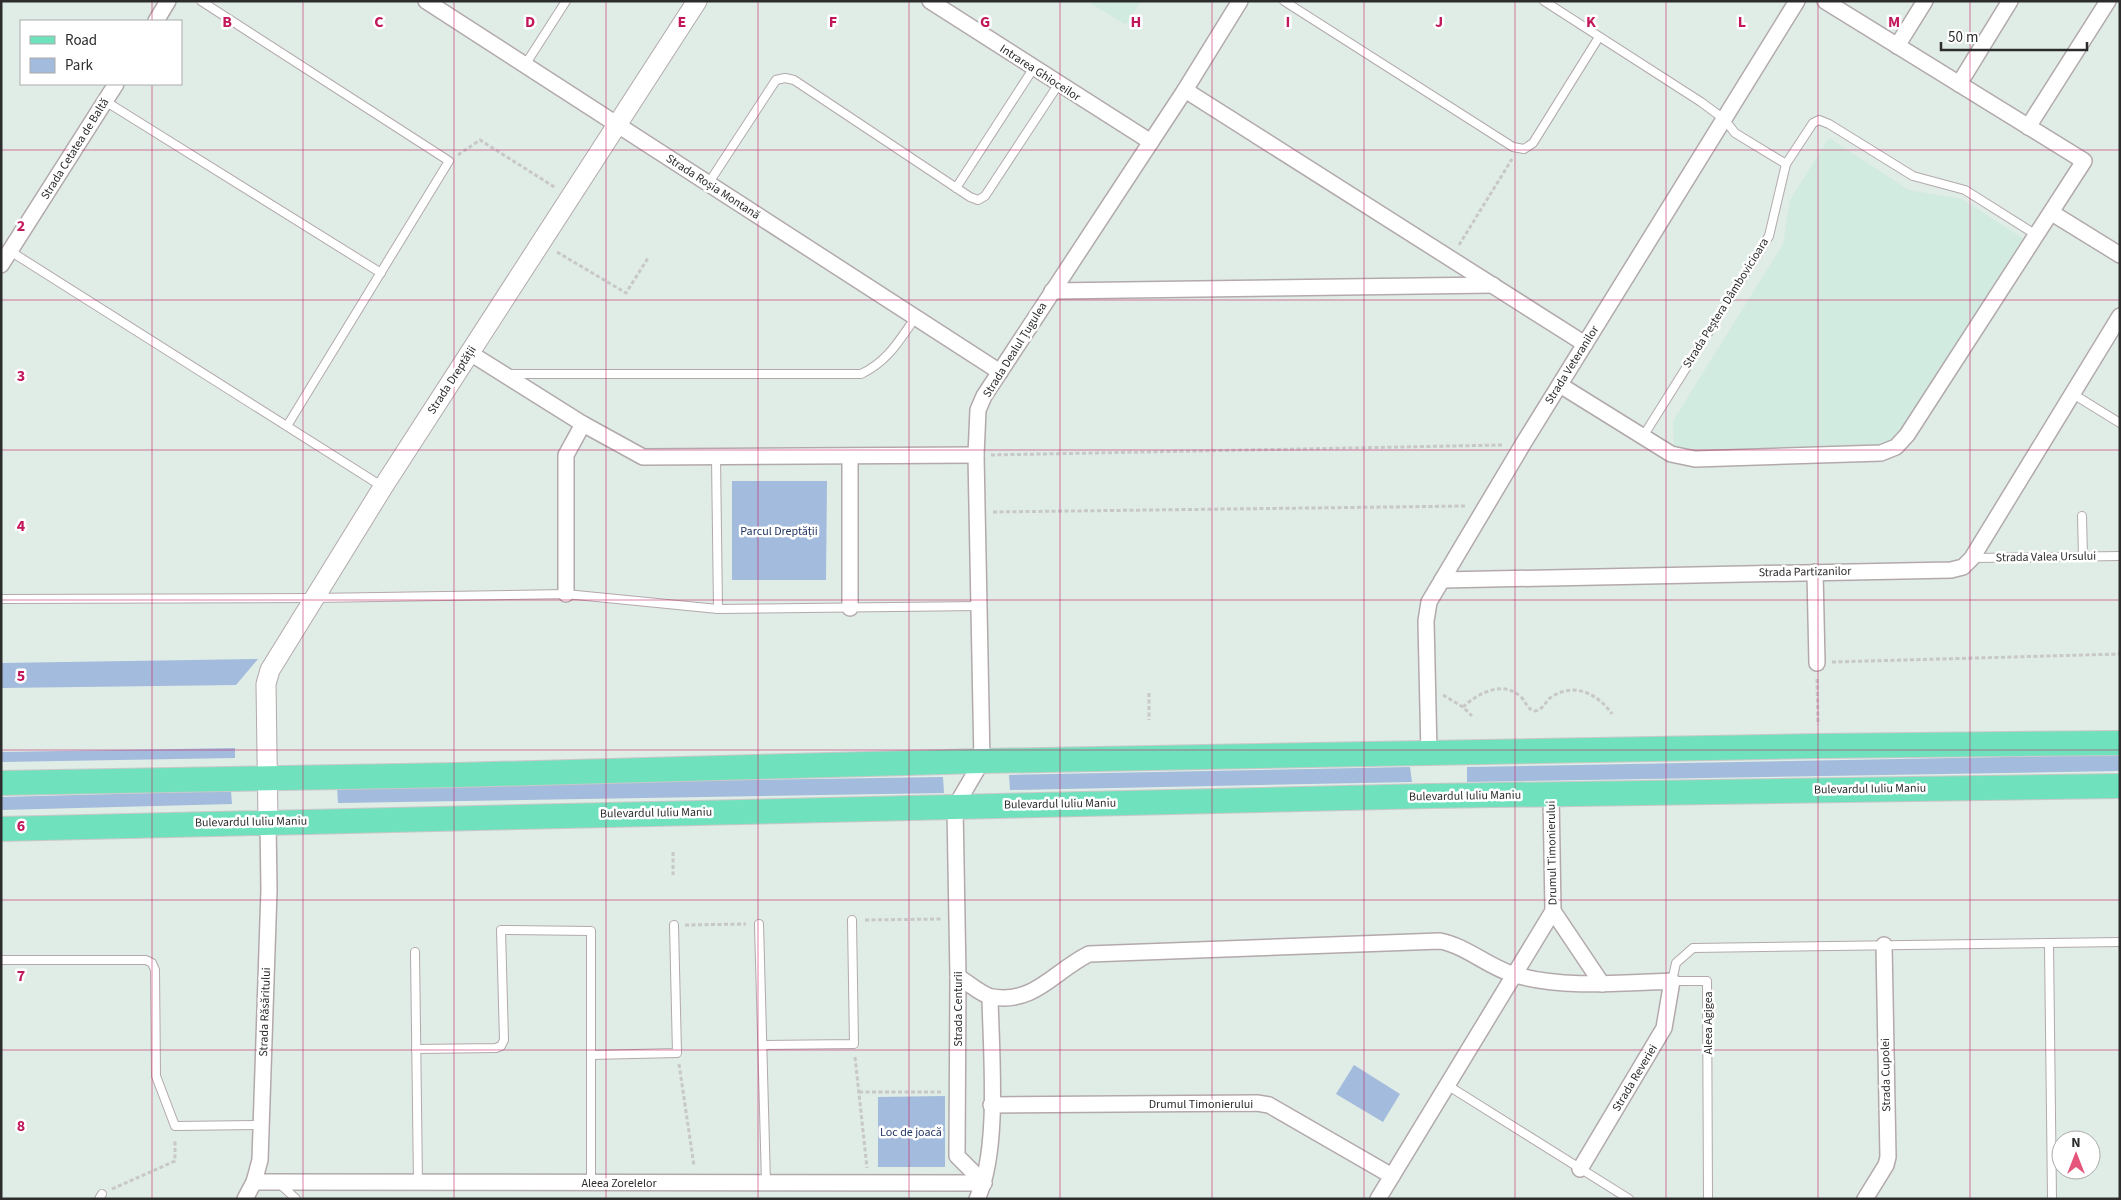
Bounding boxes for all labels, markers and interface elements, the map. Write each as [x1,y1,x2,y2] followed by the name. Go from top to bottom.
[222,11,232,33] text: B
[374,11,384,33] text: C
[525,11,535,33] text: D
[678,11,686,33] text: E
[829,11,837,33] text: F
[980,11,990,33] text: G
[1131,11,1141,33] text: H
[1286,11,1290,33] text: I
[1435,11,1443,33] text: J
[1586,11,1596,33] text: K
[1738,11,1746,33] text: L
[1888,11,1900,33] text: M
[20,20,182,85] legend
[1941,20,2087,52] scale bar
[1948,27,1978,48] text: 50 m
[65,30,97,51] text: Road
[996,40,1084,106] street label: Intrarea Ghioceilor
[65,55,94,76] text: Park
[37,95,113,203] street label: Strada Cetatea de Baltă
[663,150,763,224] street label: Strada Roșia Montană
[17,215,25,237] text: 2
[1679,235,1773,371] street label: Strada Peștera Dâmbovicioara
[979,299,1051,401] street label: Strada Dealul Țugulea
[1541,322,1604,408] street label: Strada Veteranilor
[423,342,481,418] street label: Strada Dreptății
[17,365,25,387] text: 3
[17,515,26,537] text: 4
[740,523,818,540] park label: Parcul Dreptății
[1996,548,2096,566] street label: Strada Valea Ursului
[1758,563,1852,581] street label: Strada Partizanilor
[17,665,25,687] text: 5
[1814,780,1926,798] street label: Bulevardul Iuliu Maniu
[1409,787,1521,805] street label: Bulevardul Iuliu Maniu
[1004,795,1116,813] street label: Bulevardul Iuliu Maniu
[1543,801,1561,905] street label: Drumul Timonierului
[600,804,712,822] street label: Bulevardul Iuliu Maniu
[195,813,307,831] street label: Bulevardul Iuliu Maniu
[17,815,25,837] text: 6
[17,965,25,987] text: 7
[255,967,275,1057] street label: Strada Răsăritului
[950,971,967,1047] street label: Strada Centurii
[1700,992,1717,1055] street label: Aleea Agigea
[1877,1038,1895,1112] street label: Strada Cupolei
[1608,1041,1662,1115] street label: Strada Reveriei
[1149,1096,1253,1113] street label: Drumul Timonierului
[17,1115,25,1137] text: 8
[880,1124,942,1141] park label: Loc de joacă
[2051,1130,2101,1180] north arrow
[2071,1133,2081,1153] text: N
[581,1175,657,1192] street label: Aleea Zorelelor

